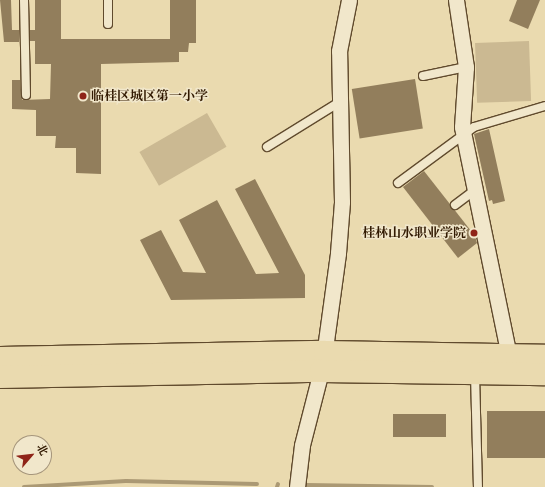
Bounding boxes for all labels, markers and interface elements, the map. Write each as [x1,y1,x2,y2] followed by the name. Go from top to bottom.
[91,88,208,104] place label: 临桂区城区第一小学
[78,91,88,101] marker: 临桂区城区第一小学
[362,225,466,241] place label: 桂林山水职业学院
[469,228,479,238] marker: 桂林山水职业学院
[12,435,52,475] north arrow
[33,441,51,458] text: 北

